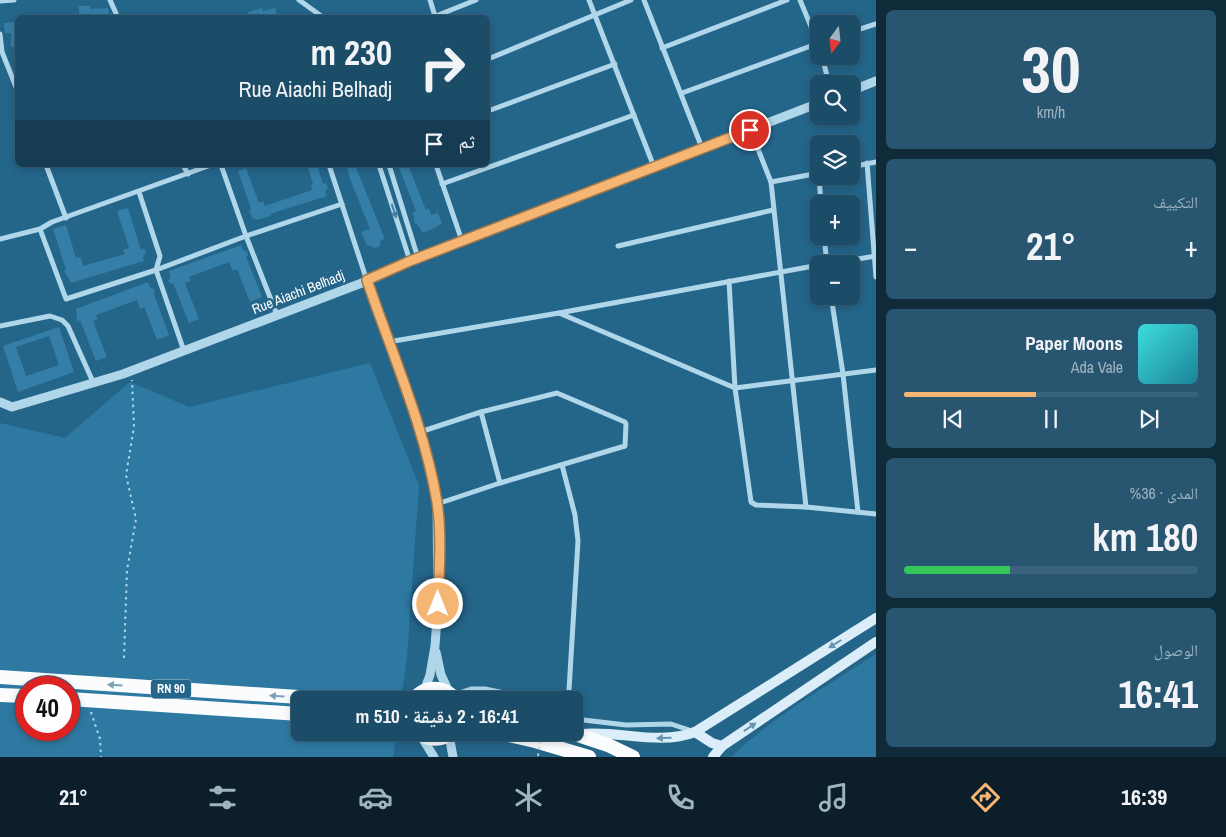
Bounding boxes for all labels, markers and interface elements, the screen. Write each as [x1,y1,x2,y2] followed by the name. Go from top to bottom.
[810,15,860,65] north arrow
[810,15,860,305] map controls
[1021,25,1081,112] text: 30
[311,29,392,76] text: 230 m
[410,35,475,100] icon: right
[239,74,392,104] text: Rue Aiachi Belhadj
[810,75,860,125] button: search
[1037,101,1065,123] text: km/h
[729,109,771,151] pin
[736,116,764,144] icon: arrive
[458,128,475,154] text: ثم
[420,130,448,158] icon: arrive
[810,135,860,185] button: layers
[1153,191,1198,213] text: التكييف
[810,195,860,245] button: +
[391,204,398,219] one-way arrow
[1026,221,1076,272] text: 21°
[904,228,917,266] text: −
[1185,228,1198,266] text: +
[810,255,860,305] button: −
[249,266,347,318] street label: Rue Aiachi Belhadj
[1025,330,1123,356] text: Paper Moons
[1071,356,1123,378] text: Ada Vale
[939,405,967,433] icon: previous
[1037,405,1065,433] icon: pause
[1135,405,1163,433] icon: next
[1130,482,1198,504] text: المدى · 36%
[1092,512,1198,563] text: 180 km
[411,577,463,629] position arrow
[828,639,841,649] one-way arrow
[1154,639,1198,661] text: الوصول
[1118,669,1198,720] text: 16:41
[15,676,80,741] speed limit sign: 40
[151,680,191,699] road number: RN 90
[106,681,122,689] one-way arrow
[269,691,285,699] one-way arrow
[356,703,518,729] text: 16:41 · 2 دقيقة · 510 m
[743,722,757,732] one-way arrow
[655,734,671,742] one-way arrow
[205,780,240,815] icon: filters
[358,780,393,815] icon: car
[511,780,546,815] icon: climate
[663,780,698,815] icon: phone
[816,780,851,815] icon: music
[968,780,1003,815] icon: directions
[59,782,88,812] text: 21°
[1121,782,1167,812] text: 16:39

